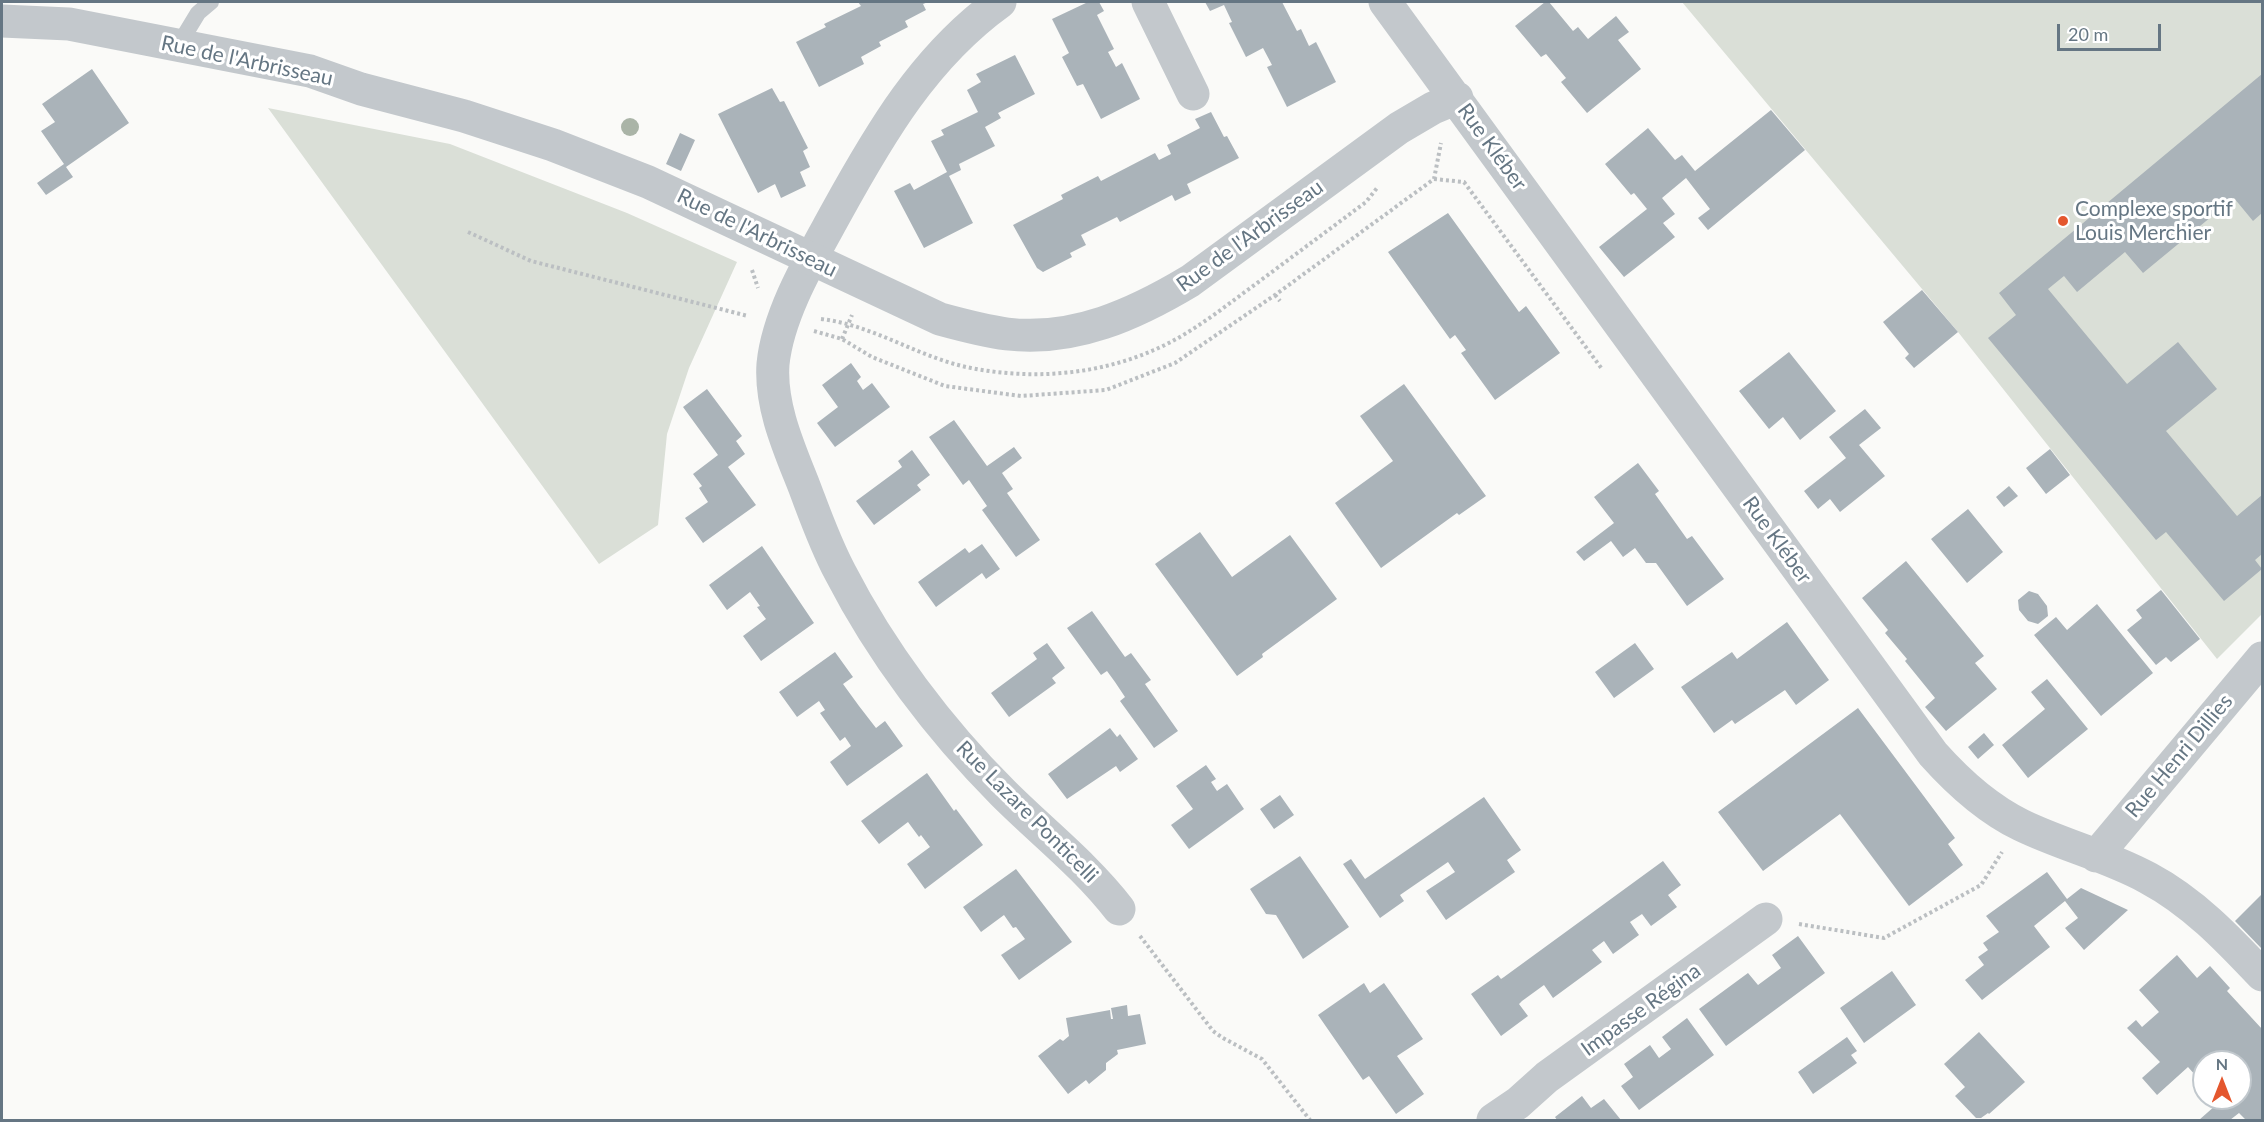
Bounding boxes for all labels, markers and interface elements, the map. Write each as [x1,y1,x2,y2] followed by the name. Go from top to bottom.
[2060,12,2164,50] scale bar
[2068,23,2108,45] text: 20 m
[159,30,335,92] street label: Rue de l'Arbrisseau
[1452,99,1532,195] street label: Rue Kléber
[1172,174,1328,298] street label: Rue de l'Arbrisseau
[673,183,841,283] street label: Rue de l'Arbrisseau
[2075,196,2233,246] place label: Complexe sportif Louis Merchier
[2056,214,2070,228] marker: Complexe sportif Louis Merchier
[1737,492,1817,588] street label: Rue Kléber
[2120,689,2238,823] street label: Rue Henri Dillies
[951,736,1103,888] street label: Rue Lazare Ponticelli
[1576,958,1706,1062] street label: Impasse Régina
[2192,1050,2252,1110] north arrow
[2216,1054,2228,1073] text: N

